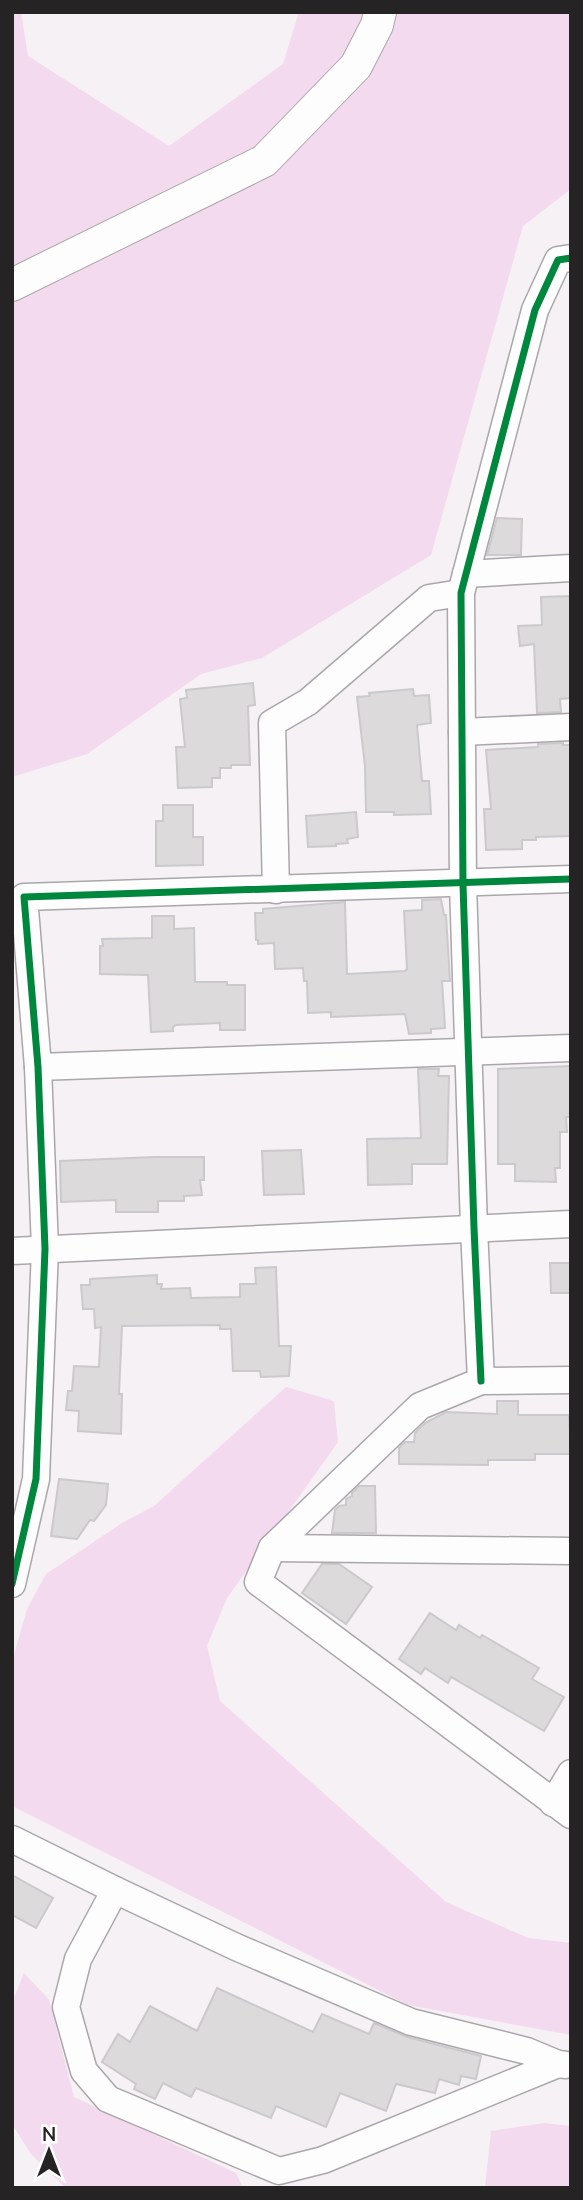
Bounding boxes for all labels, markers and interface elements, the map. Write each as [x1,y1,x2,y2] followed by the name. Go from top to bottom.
[14,2116,84,2186] north arrow
[42,2122,56,2148] text: N

